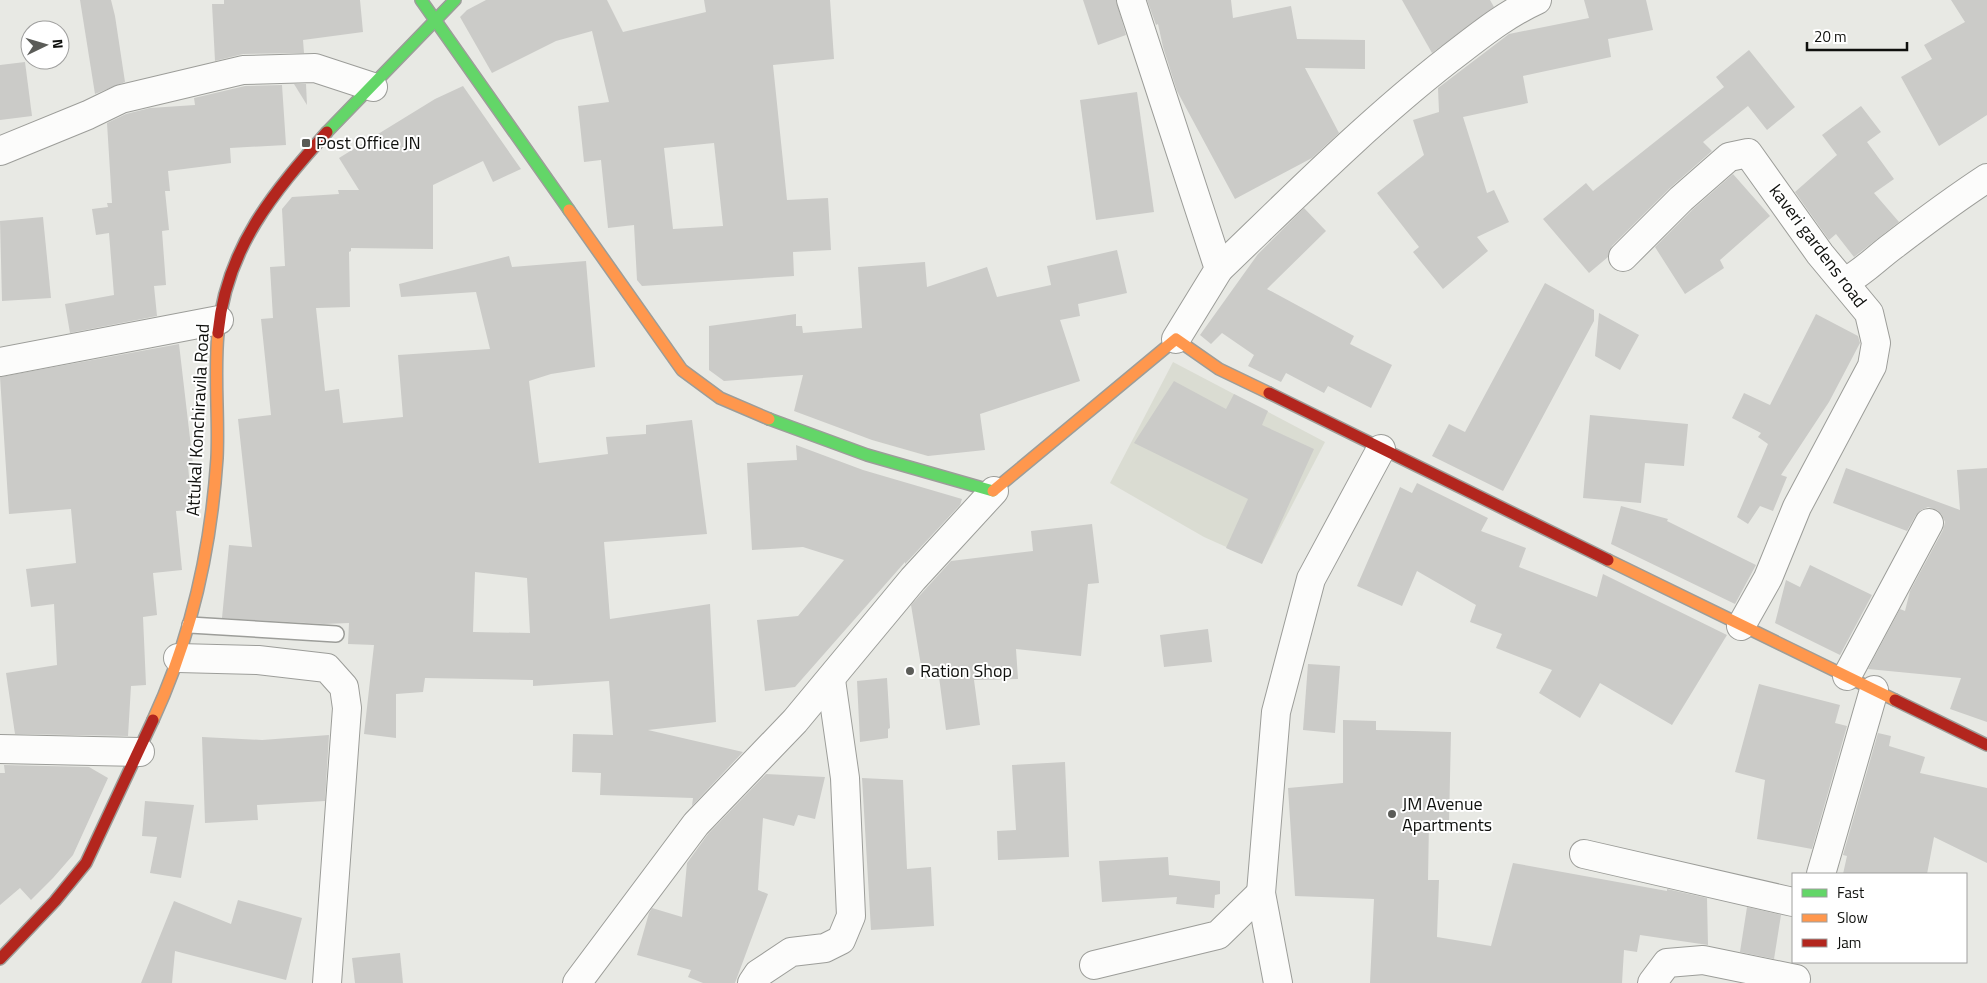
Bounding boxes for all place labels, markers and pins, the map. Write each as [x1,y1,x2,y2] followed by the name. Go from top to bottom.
[316,129,421,156] place label: Post Office JN
[300,137,312,149] marker: Post Office JN
[920,657,1012,684] place label: Ration Shop
[904,665,916,677] marker: Ration Shop
[1402,790,1492,838] place label: JM Avenue Apartments
[1386,808,1398,820] marker: JM Avenue Apartments

